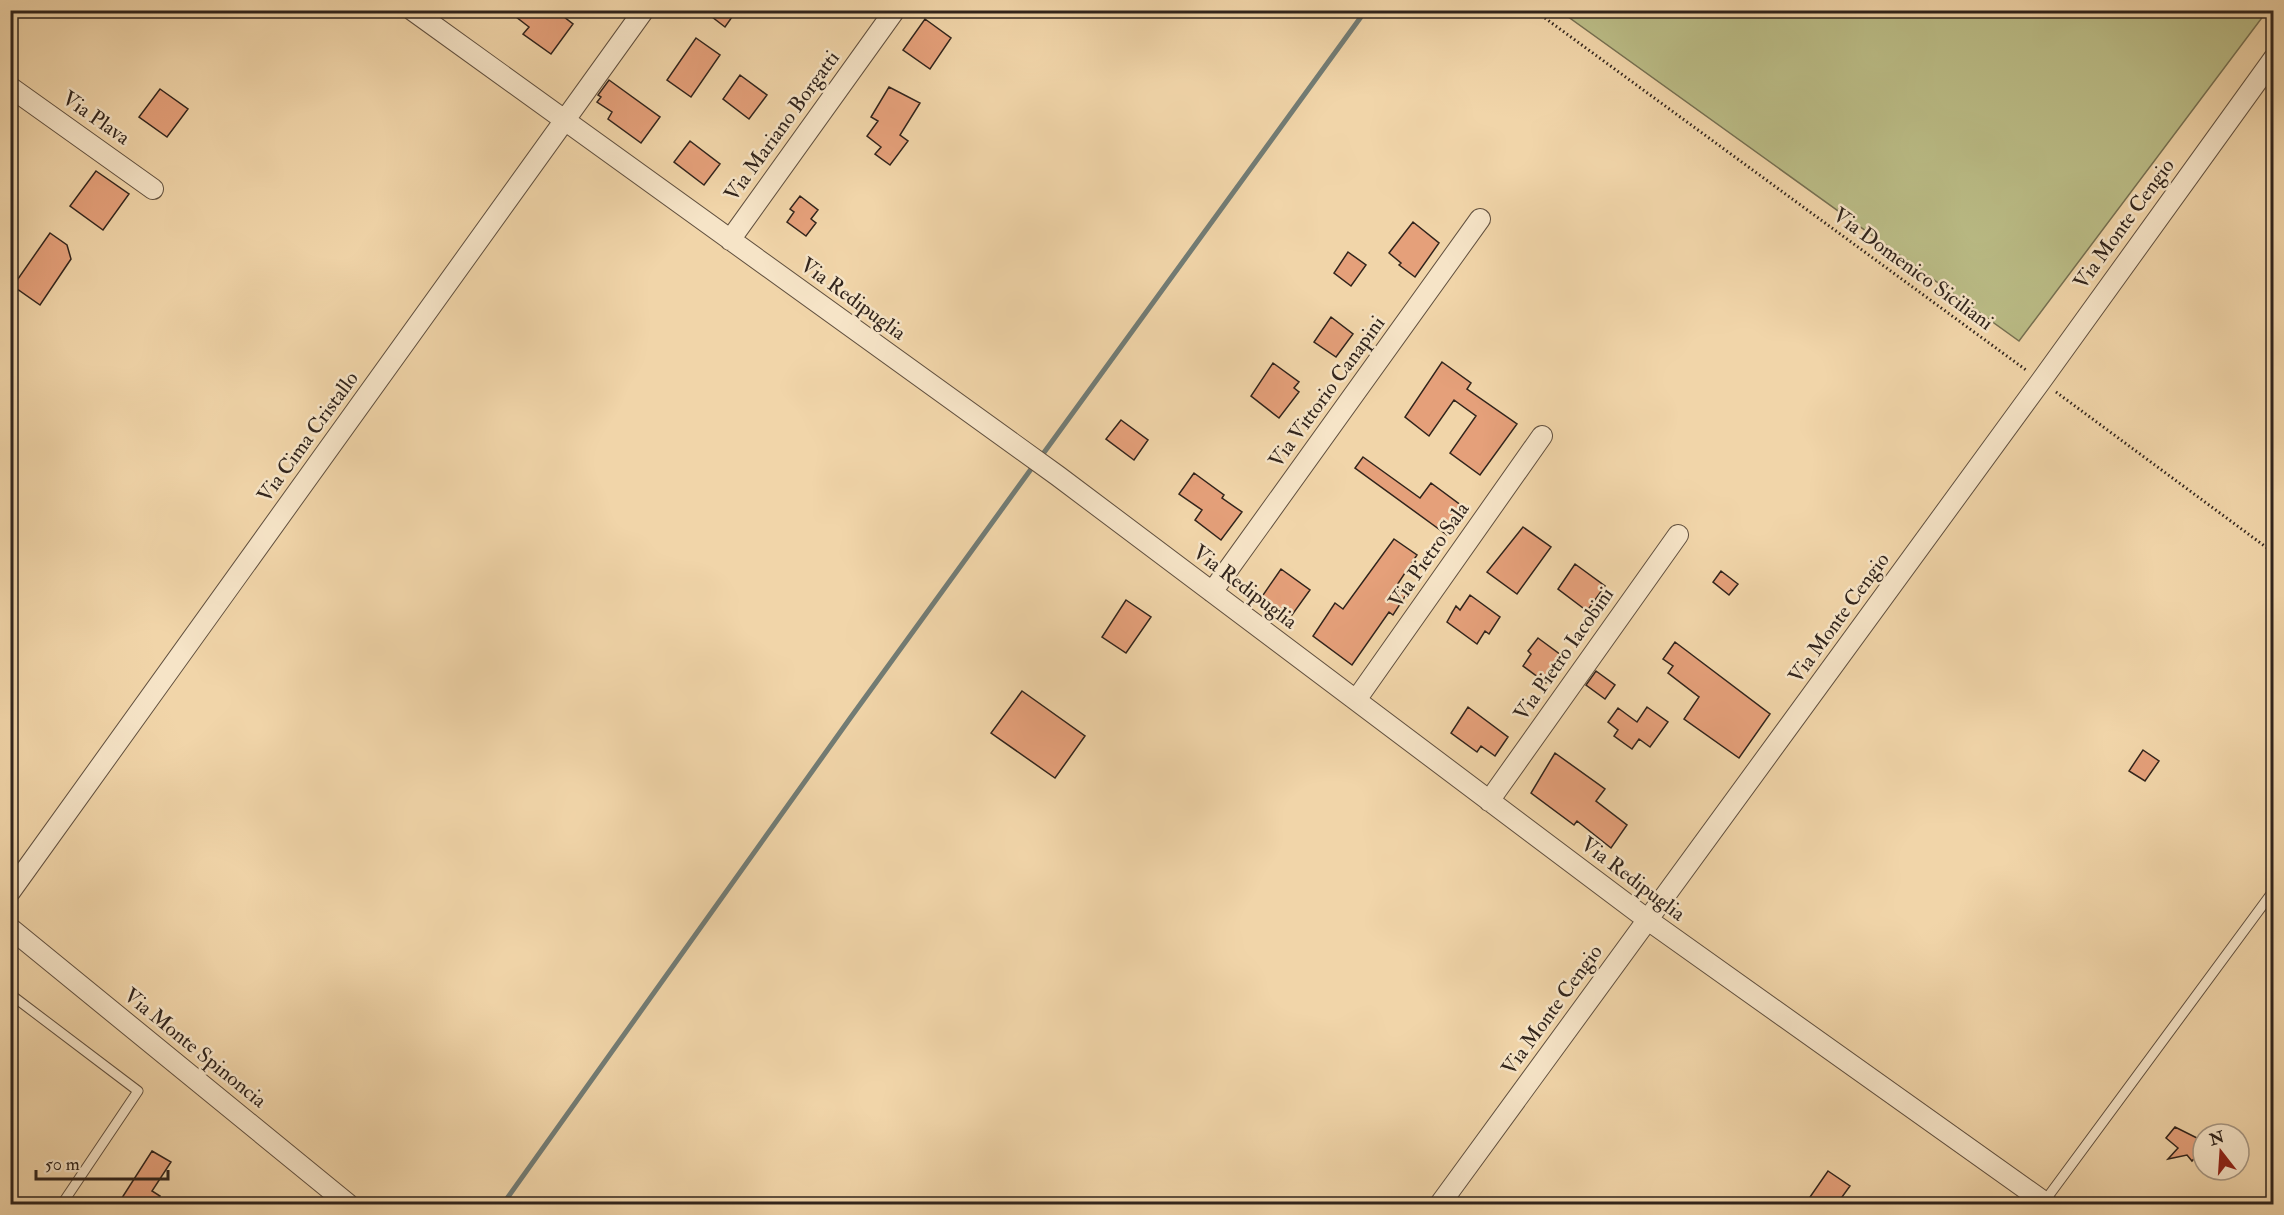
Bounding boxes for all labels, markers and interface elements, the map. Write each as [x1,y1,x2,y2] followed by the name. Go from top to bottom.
[718,45,846,206] street label: Via Mariano Borgatti
[57,85,136,151] street label: Via Plava
[2068,153,2180,295] street label: Via Monte Cengio
[1827,202,1999,337] street label: Via Domenico Siciliani
[795,252,912,347] street label: Via Redipuglia
[1263,311,1391,473] street label: Via Vittorio Canapini
[251,366,365,508] street label: Via Cima Cristallo
[1383,496,1476,613] street label: Via Pietro Sala
[1187,539,1303,635] street label: Via Redipuglia
[1783,547,1895,689] street label: Via Monte Cengio
[1508,582,1620,726] street label: Via Pietro Iacobini
[1575,831,1691,927] street label: Via Redipuglia
[1496,939,1608,1081] street label: Via Monte Cengio
[118,982,272,1114] street label: Via Monte Spinoncia
[2191,1122,2251,1182] north arrow
[2206,1127,2227,1151] text: N
[36,1143,168,1181] scale bar
[45,1153,80,1176] text: 50 m

